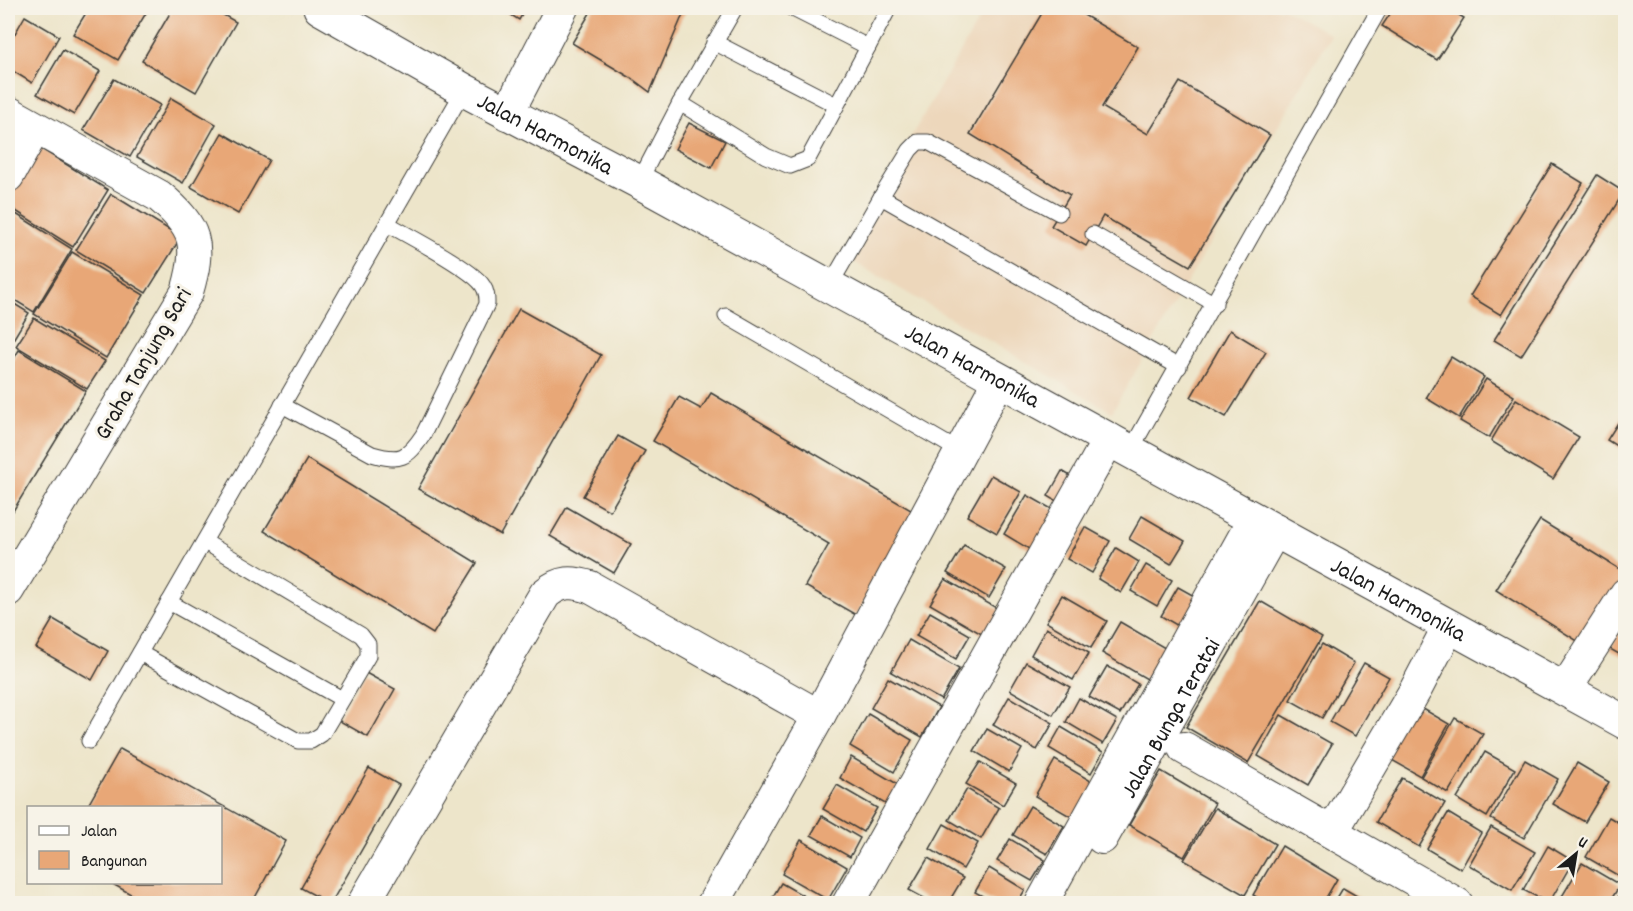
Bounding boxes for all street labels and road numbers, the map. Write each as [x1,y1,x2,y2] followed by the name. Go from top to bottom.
[470,86,619,186] street label: Jalan Harmonika
[87,282,202,447] street label: Graha Tanjung Sari
[897,317,1046,419] street label: Jalan Harmonika
[1324,550,1472,652] street label: Jalan Harmonika
[1114,633,1231,805] street label: Jalan Bunga Teratai

